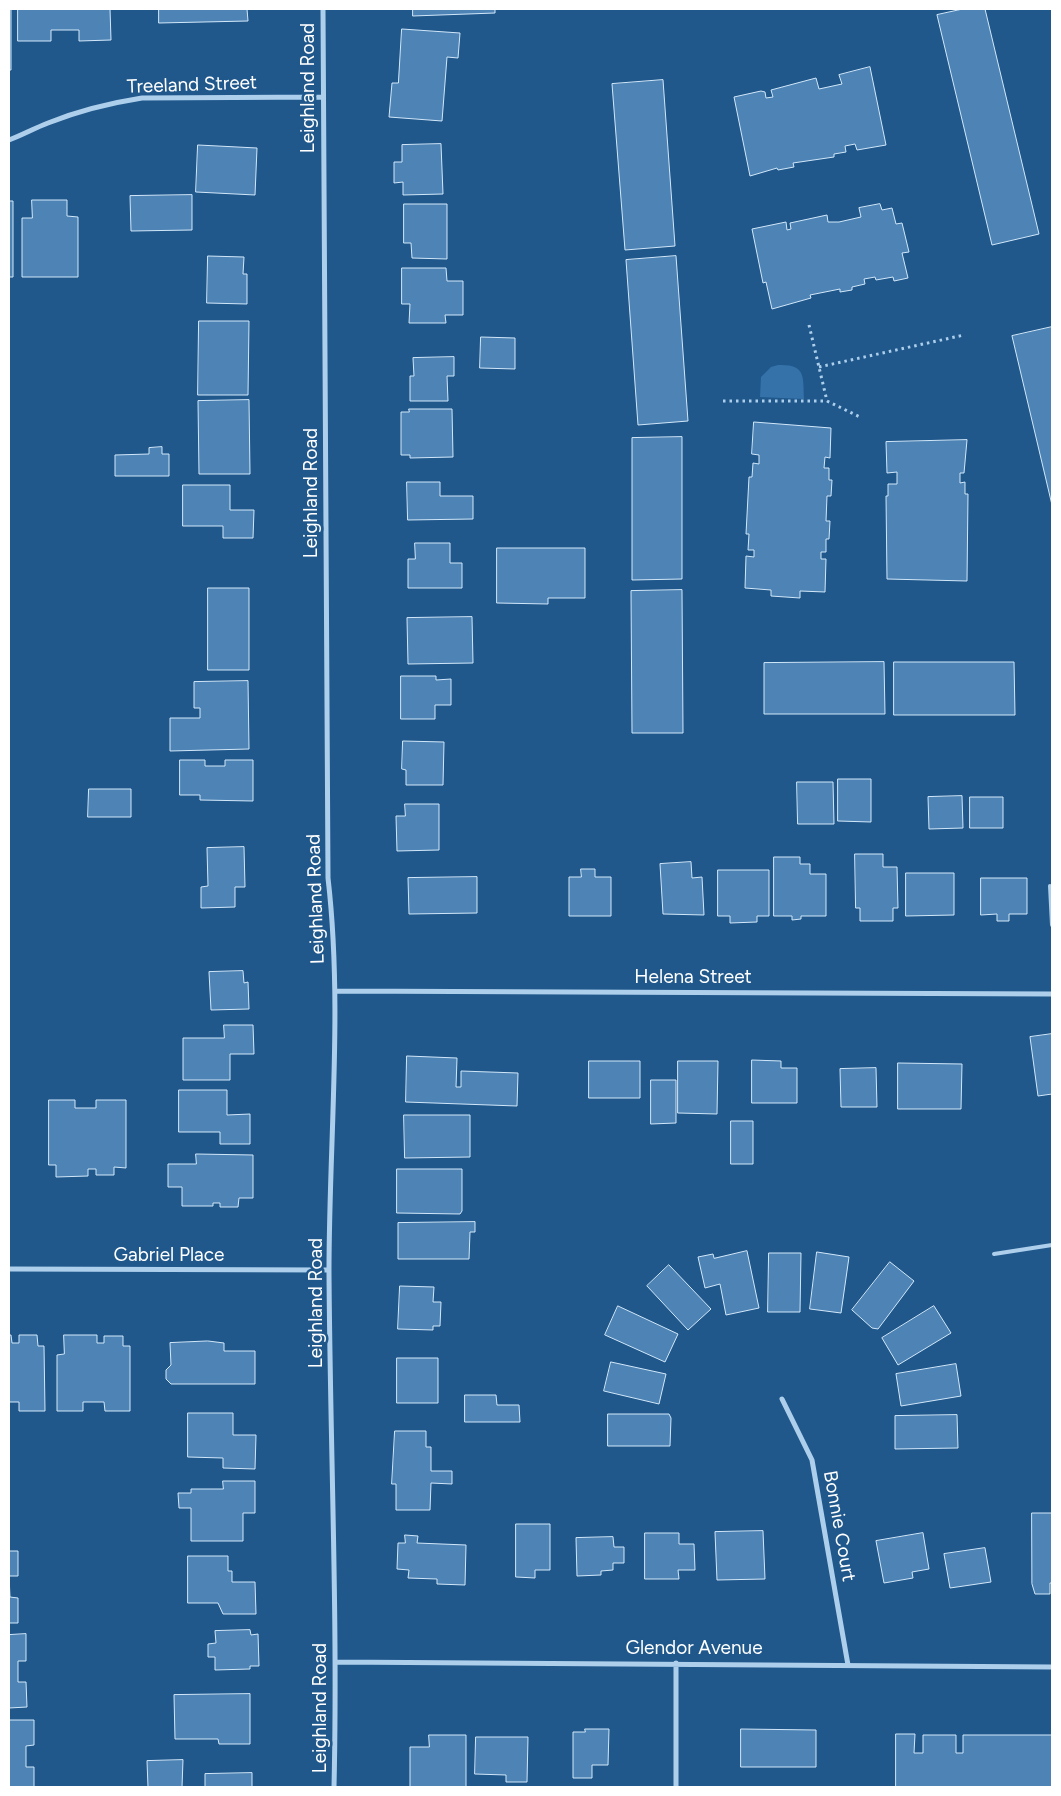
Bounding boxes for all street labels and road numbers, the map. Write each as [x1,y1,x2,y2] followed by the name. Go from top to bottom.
[297,23,319,153] street label: Leighland Road
[127,71,257,99] street label: Treeland Street
[300,428,322,558] street label: Leighland Road
[302,833,330,965] street label: Leighland Road
[634,966,752,988] street label: Helena Street
[305,1238,327,1368] street label: Leighland Road
[114,1244,224,1266] street label: Gabriel Place
[818,1469,860,1583] street label: Bonnie Court
[625,1637,763,1659] street label: Glendor Avenue
[309,1643,331,1773] street label: Leighland Road

